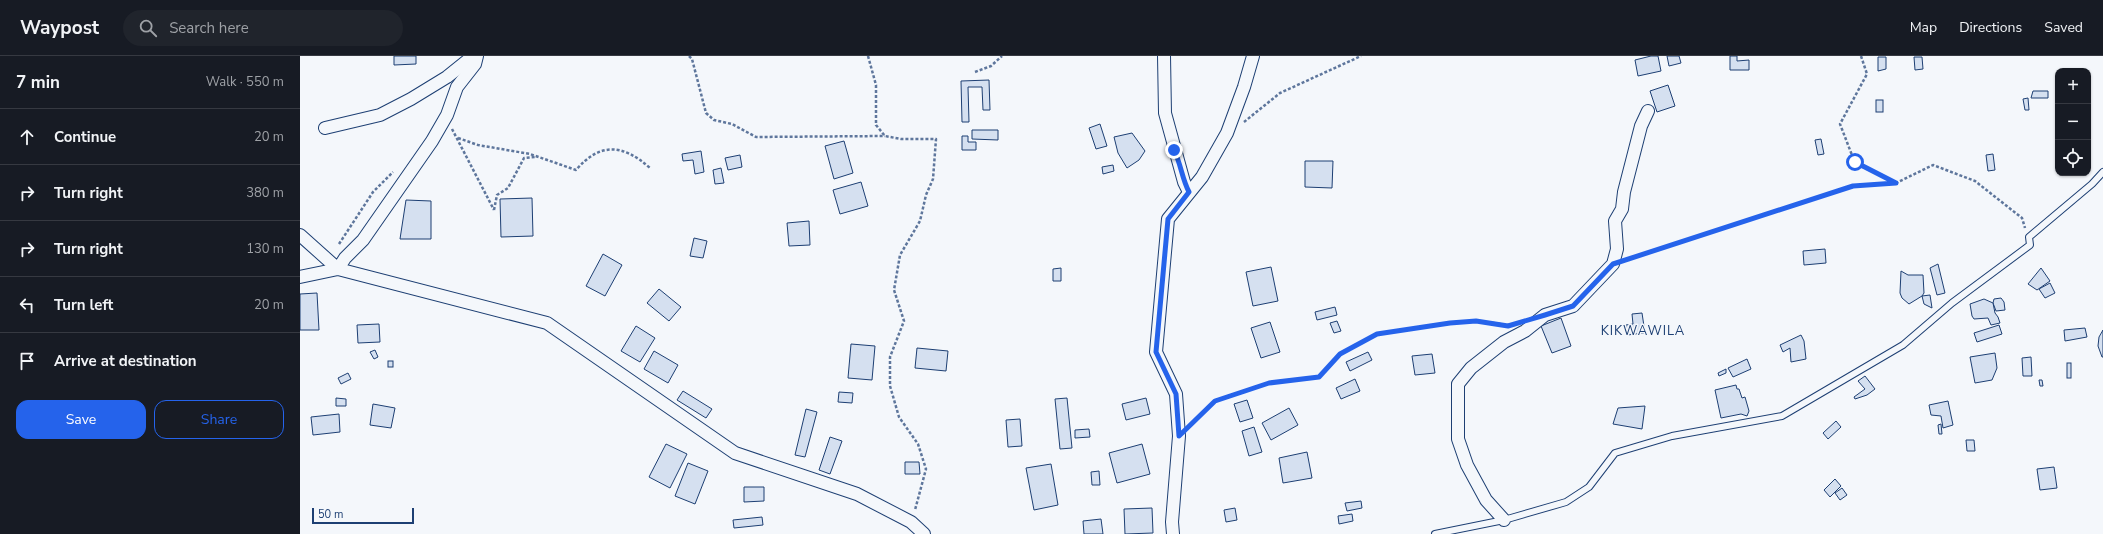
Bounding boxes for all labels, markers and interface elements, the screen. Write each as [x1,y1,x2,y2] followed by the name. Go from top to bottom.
[123,10,403,46] search box
[20,15,99,41] text: Waypost
[137,17,159,39] icon: search
[169,18,249,38] text: Search here
[1910,18,1937,37] text: Map
[1959,18,2022,37] text: Directions
[2044,18,2083,37] text: Saved
[2055,68,2091,176] map controls
[2055,68,2091,104] button: +
[16,71,60,94] text: 7 min
[206,73,284,91] text: Walk · 550 m
[2055,104,2091,140] button: −
[16,126,38,148] icon: ahead
[54,127,116,147] text: Continue
[254,128,284,146] text: 20 m
[2055,140,2091,176] button: locate
[1165,141,1183,159] route end
[1846,153,1864,171] route start
[16,182,38,204] icon: right
[54,183,123,203] text: Turn right
[246,184,284,202] text: 380 m
[16,238,38,260] icon: right
[54,239,123,259] text: Turn right
[246,240,284,258] text: 130 m
[16,294,38,316] icon: left
[54,295,113,315] text: Turn left
[254,296,284,314] text: 20 m
[1601,322,1685,340] district label: KIKWAWILA
[16,350,38,372] icon: arrive
[54,351,197,371] text: Arrive at destination
[16,400,146,439] button: Save
[154,400,284,439] button: Share
[312,506,414,525] scale bar
[318,507,343,522] text: 50 m

